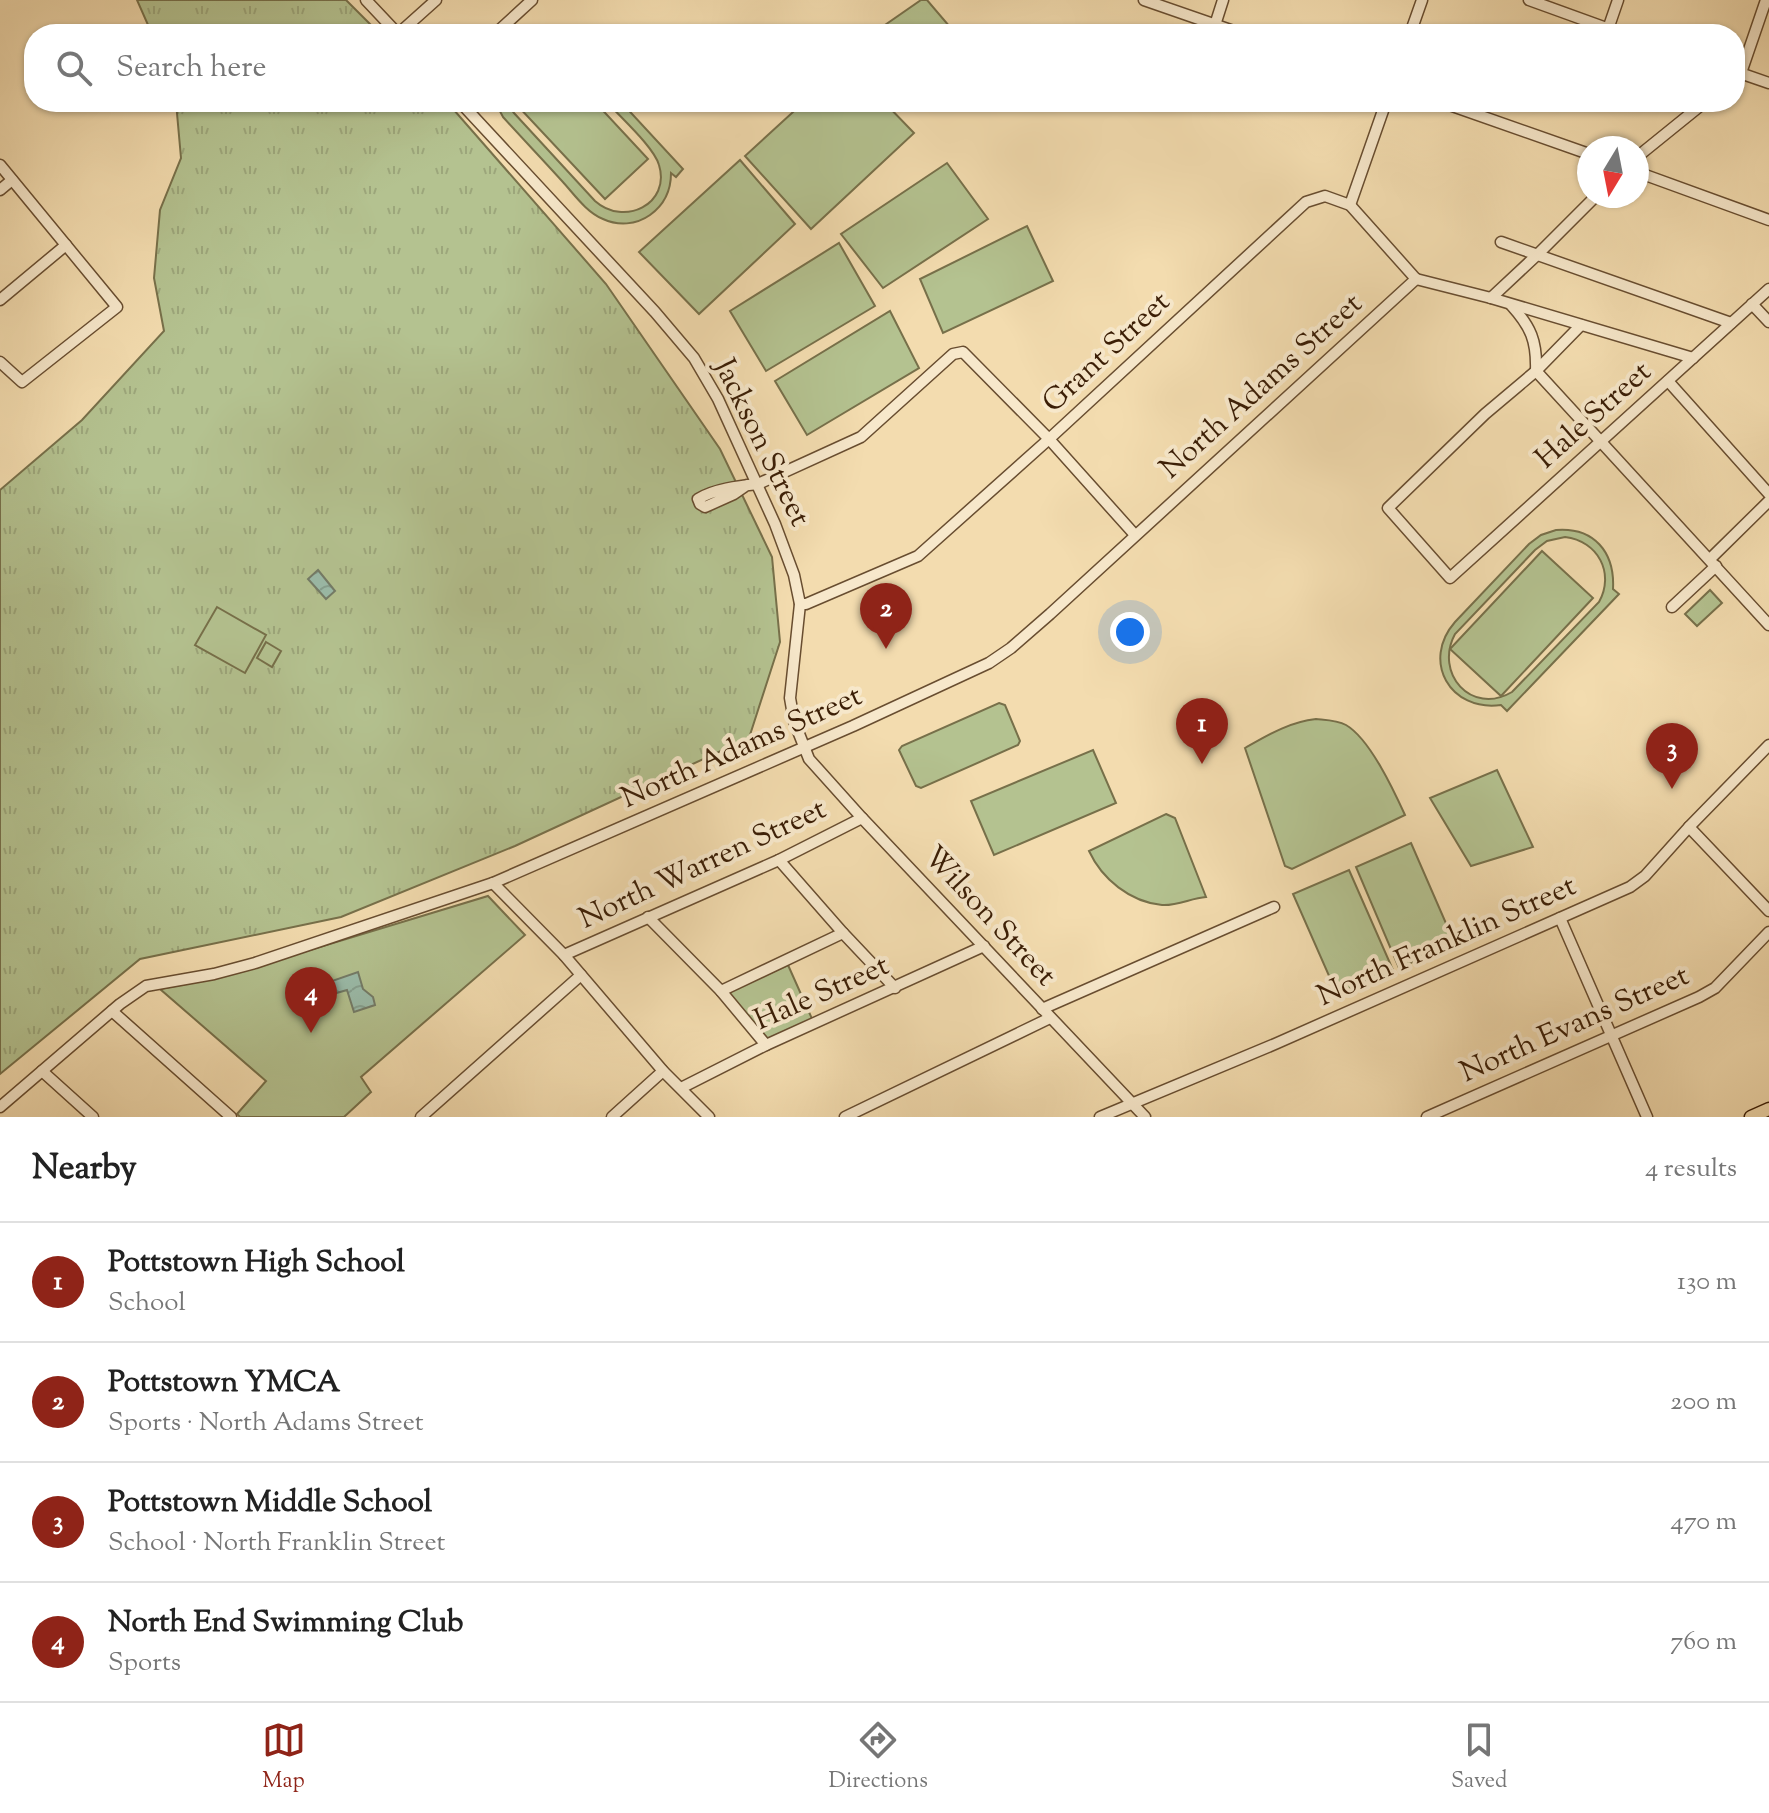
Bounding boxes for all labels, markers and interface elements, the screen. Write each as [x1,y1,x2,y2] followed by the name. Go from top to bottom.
[24,24,1745,112] search box
[52,46,96,90] icon: search
[116,47,266,90] text: Search here
[1577,136,1649,208] north arrow
[1033,282,1181,424] street label: Grant Street
[1151,284,1373,490] street label: North Adams Street
[701,350,820,534] street label: Jackson Street
[1526,352,1662,480] street label: Hale Street
[860,583,912,649] pin: 2
[1110,612,1150,652] your location
[615,676,869,820] street label: North Adams Street
[1176,698,1228,764] pin: 1
[1646,723,1698,789] pin: 3
[572,789,834,941] street label: North Warren Street
[912,837,1066,997] street label: Wilson Street
[1311,866,1583,1018] street label: North Franklin Street
[748,945,896,1043] street label: Hale Street
[1454,955,1696,1095] street label: North Evans Street
[285,967,337,1033] pin: 4
[32,1145,137,1194] text: Nearby
[1645,1151,1737,1188] text: 4 results
[108,1242,405,1285] text: Pottstown High School
[54,1264,62,1301] text: 1
[1677,1264,1737,1301] text: 130 m
[108,1285,186,1322] text: School
[108,1362,340,1405] text: Pottstown YMCA
[52,1384,64,1421] text: 2
[1670,1384,1737,1421] text: 200 m
[108,1405,424,1442] text: Sports · North Adams Street
[108,1482,432,1525] text: Pottstown Middle School
[53,1504,63,1541] text: 3
[1671,1504,1737,1541] text: 470 m
[108,1525,445,1562] text: School · North Franklin Street
[108,1602,463,1645] text: North End Swimming Club
[51,1624,65,1661] text: 4
[1670,1624,1737,1661] text: 760 m
[108,1645,181,1682] text: Sports
[262,1718,306,1798] tab: Map
[829,1718,928,1798] tab: Directions
[1451,1718,1507,1798] tab: Saved

